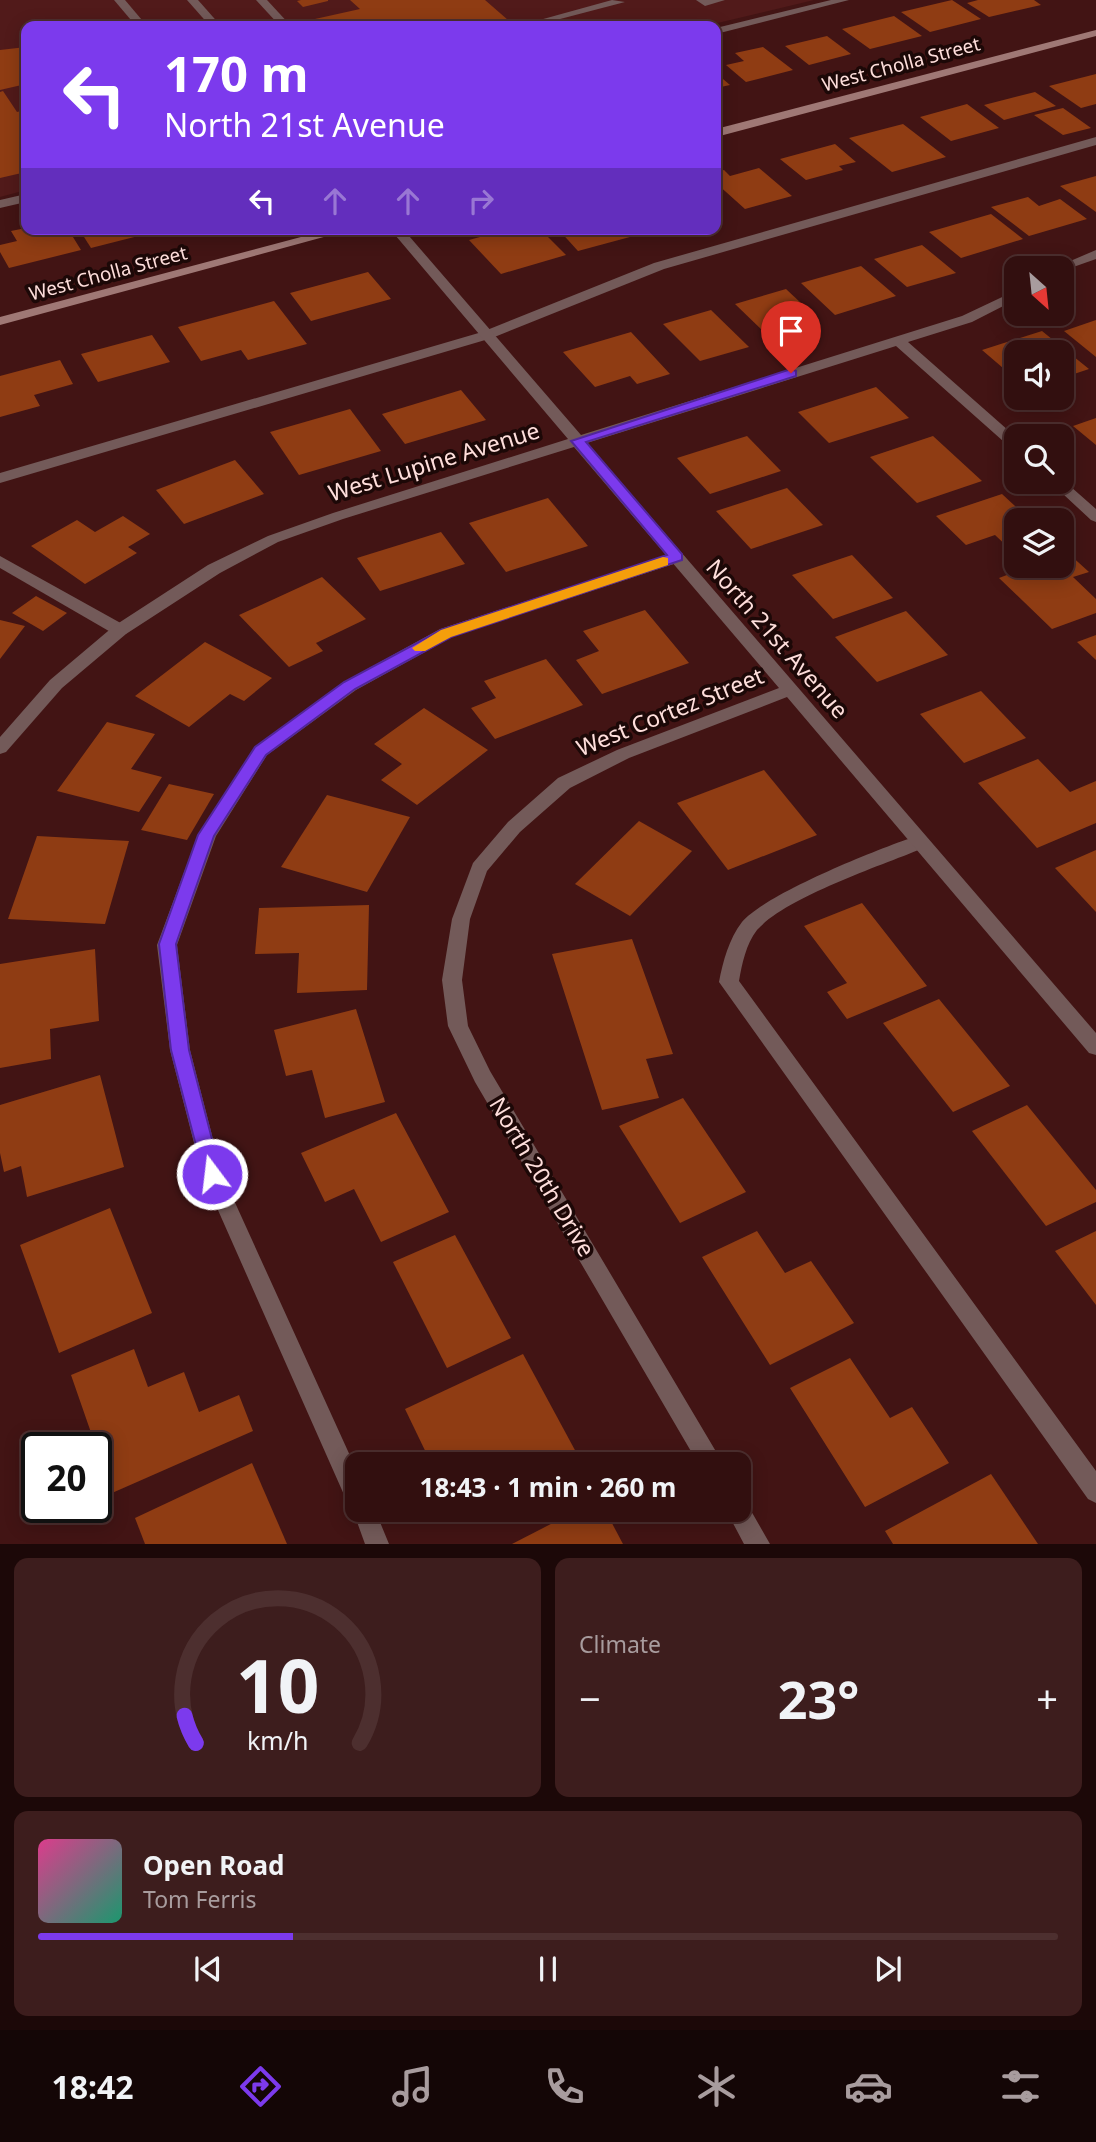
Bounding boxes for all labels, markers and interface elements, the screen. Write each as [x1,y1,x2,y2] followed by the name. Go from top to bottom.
[819,30,983,98] street label: West Cholla Street
[164,40,309,106] text: 170 m
[49,49,140,140] icon: left
[164,103,445,146] text: North 21st Avenue
[243,182,281,220] icon: left
[316,182,354,220] icon: ahead
[389,182,427,220] icon: ahead
[462,182,500,220] icon: right
[26,239,190,307] street label: West Cholla Street
[1004,256,1074,326] north arrow
[1004,256,1074,578] map controls
[761,301,821,373] pin
[772,312,810,350] icon: arrive
[1004,340,1074,410] button: sound
[324,414,543,508] street label: West Lupine Avenue
[1004,424,1074,494] button: search
[1004,508,1074,578] button: layers
[699,552,856,725] street label: North 21st Avenue
[571,659,768,763] street label: West Cortez Street
[483,1091,603,1262] street label: North 20th Drive
[175,1137,249,1211] position arrow
[21,1432,112,1523] speed limit sign: 20
[420,1469,676,1505] text: 18:43 · 1 min · 260 m
[579,1628,661,1660] text: Climate
[236,1636,319,1735] text: 10
[778,1663,859,1734] text: 23°
[579,1672,601,1724] text: −
[1036,1672,1058,1724] text: +
[247,1723,308,1757] text: km/h
[143,1847,285,1883] text: Open Road
[143,1883,256,1915] text: Tom Ferris
[189,1950,227,1988] icon: previous
[529,1950,567,1988] icon: pause
[869,1950,907,1988] icon: next
[236,2062,285,2111] icon: directions
[388,2062,437,2111] icon: music
[540,2062,589,2111] icon: phone
[692,2062,741,2111] icon: climate
[844,2062,893,2111] icon: car
[996,2062,1045,2111] icon: filters
[51,2065,134,2108] text: 18:42

